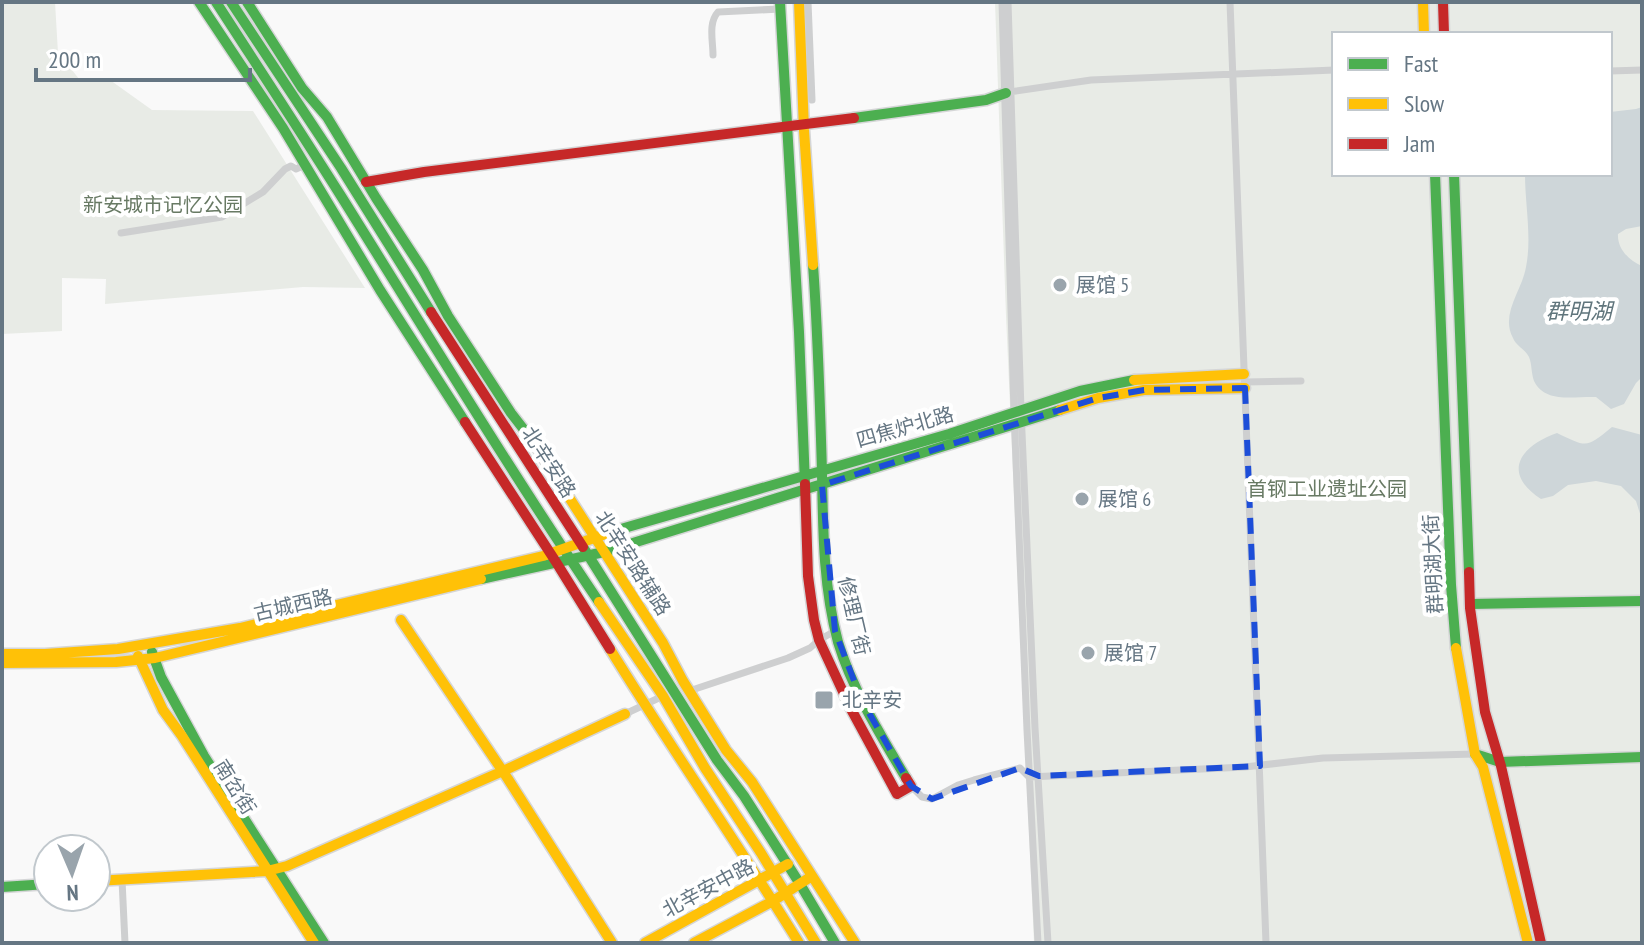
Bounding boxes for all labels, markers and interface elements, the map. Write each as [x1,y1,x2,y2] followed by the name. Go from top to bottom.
[36,32,250,82] scale bar
[1332,32,1612,176] legend
[48,44,101,75] text: 200 m
[1404,48,1439,79] text: Fast
[1404,88,1445,119] text: Slow
[1403,128,1435,159] text: Jam
[83,192,243,218] park label: 新安城市记忆公园
[1076,272,1129,298] place label: 展馆 5
[1051,276,1069,294] marker: 展馆 5
[1546,297,1615,325] water label: 群明湖
[853,401,957,453] street label: 四焦炉北路
[516,421,582,503] street label: 北辛安路
[1247,476,1407,502] park label: 首钢工业遗址公园
[1098,486,1151,512] place label: 展馆 6
[1073,490,1091,508] marker: 展馆 6
[589,506,677,620] street label: 北辛安路辅路
[1417,513,1449,615] street label: 群明湖大街
[832,574,876,658] street label: 修理厂街
[251,583,335,627] street label: 古城西路
[1104,640,1157,666] place label: 展馆 7
[1079,644,1097,662] marker: 展馆 7
[842,687,902,713] place label: 北辛安
[813,689,835,711] marker: 北辛安
[208,755,262,819] street label: 南岔街
[32,833,112,913] north arrow
[658,853,758,923] street label: 北辛安中路
[66,879,79,907] text: N

